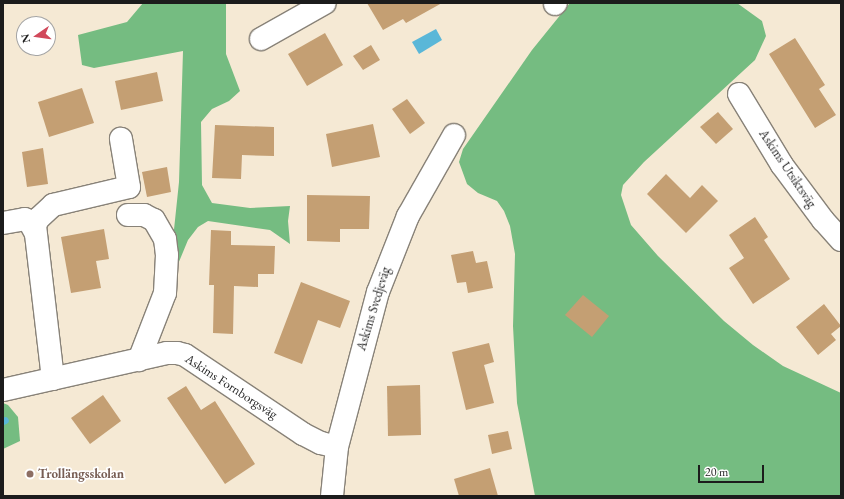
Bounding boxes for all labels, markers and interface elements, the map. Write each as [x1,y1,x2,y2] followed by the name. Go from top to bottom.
[16,16,56,56] north arrow
[17,33,33,44] text: N
[755,127,819,211] street label: Askims Utsiktsväg
[354,265,394,353] street label: Askims Svedjeväg
[182,351,280,423] street label: Askims Fornborgsväg
[700,457,766,483] scale bar
[705,464,728,480] text: 20 m
[38,466,124,482] place label: Trollängsskolan
[25,469,35,479] marker: Trollängsskolan

